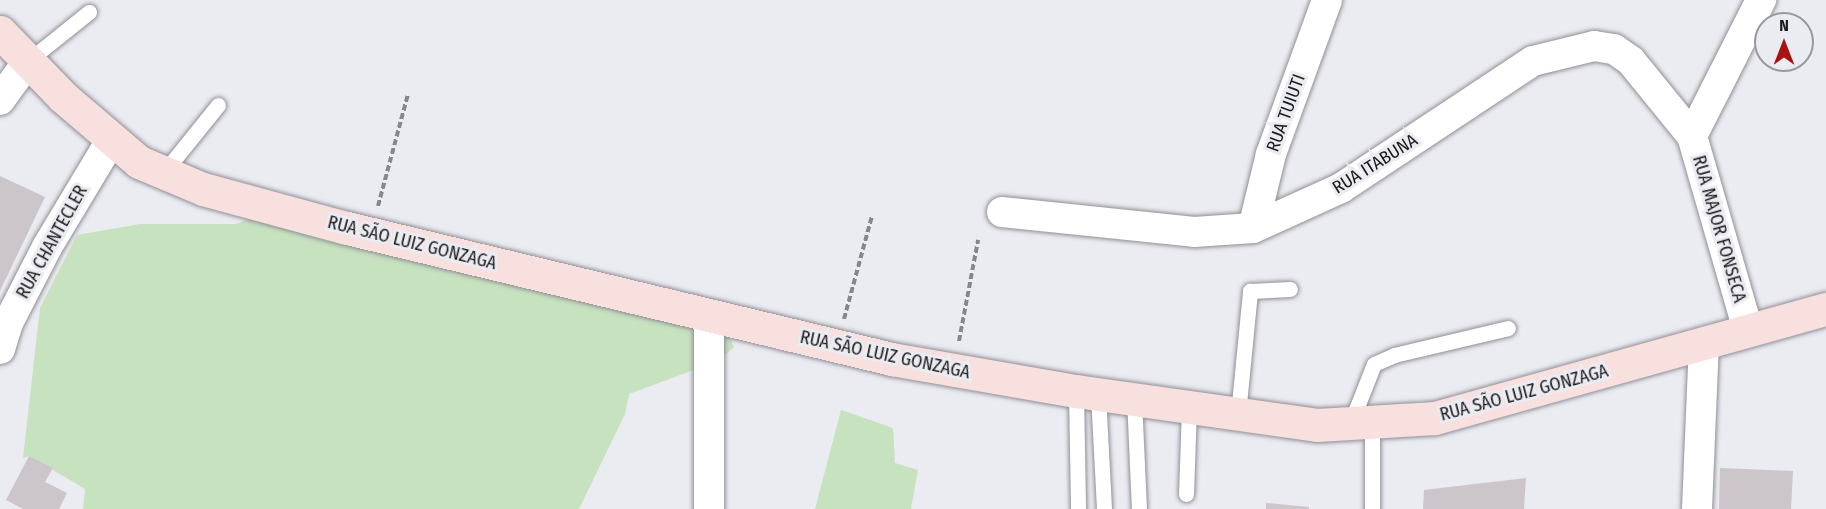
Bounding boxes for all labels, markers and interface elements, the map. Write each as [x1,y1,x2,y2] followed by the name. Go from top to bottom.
[1754,12,1814,72] north arrow
[1779,16,1789,35] text: N
[1262,71,1310,155] street label: RUA TUIUTI
[1328,129,1422,199] street label: RUA ITABUNA
[1688,153,1750,305] street label: RUA MAJOR FONSECA
[12,182,92,302] street label: RUA CHANTECLER
[325,212,499,274] street label: RUA SÃO LUIZ GONZAGA
[798,326,972,384] street label: RUA SÃO LUIZ GONZAGA
[1438,360,1610,426] street label: RUA SÃO LUIZ GONZAGA

